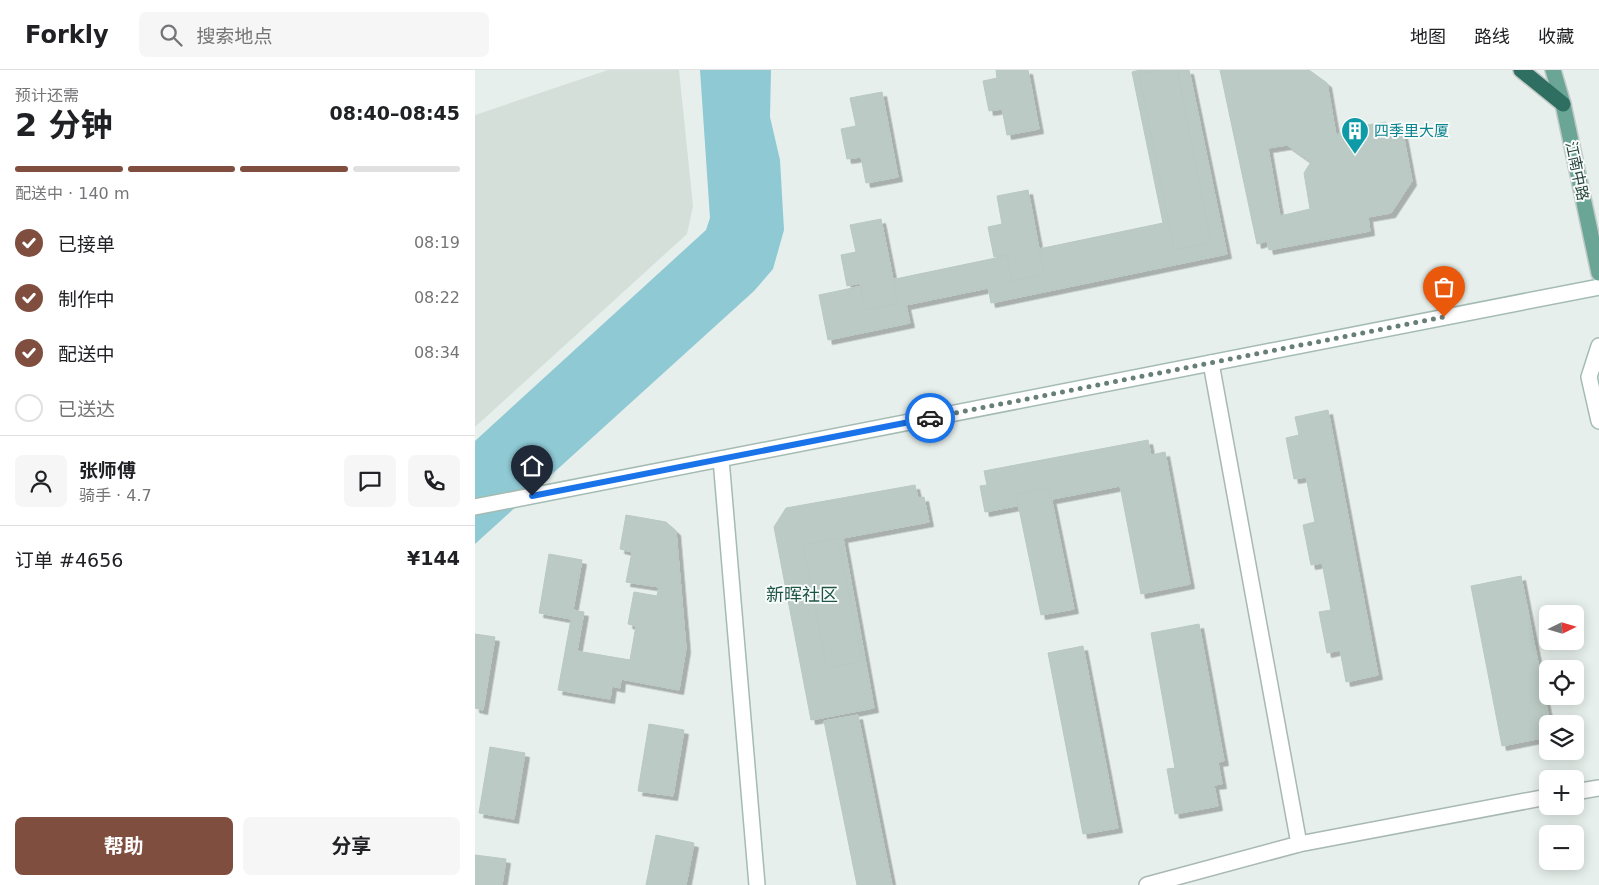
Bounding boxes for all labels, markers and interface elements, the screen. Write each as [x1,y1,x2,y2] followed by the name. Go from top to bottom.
[139,12,489,57] search box
[25,21,109,49] text: Forkly
[157,21,185,49] icon: search
[197,25,273,47] text: 搜索地点
[1410,26,1446,47] text: 地图
[1474,26,1510,47] text: 路线
[1538,26,1574,47] text: 收藏
[15,86,79,105] text: 预计还需
[330,102,460,124] text: 08:40–08:45
[15,106,112,144] text: 2 分钟
[1340,116,1370,155] building icon: 四季里大厦
[1374,122,1449,140] place label: 四季里大厦
[1562,140,1592,202] street label: 江南中路
[15,184,129,203] text: 配送中 · 140 m
[15,229,43,257] icon: check
[58,233,115,255] text: 已接单
[414,233,460,252] text: 08:19
[1423,266,1465,317] pin
[1430,273,1458,301] icon: bag
[15,284,43,312] icon: check
[58,288,115,310] text: 制作中
[414,288,460,307] text: 08:22
[15,339,43,367] icon: check
[58,343,115,365] text: 配送中
[414,343,460,362] text: 08:34
[905,393,955,443] courier
[58,398,115,420] text: 已送达
[916,404,944,432] icon: car
[511,445,553,496] pin
[518,452,546,480] icon: home
[15,455,67,507] button: person
[344,455,396,507] button: chat
[408,455,460,507] button: phone
[79,459,136,481] text: 张师傅
[79,486,152,505] text: 骑手 · 4.7
[407,547,460,569] text: ¥144
[15,549,123,571] text: 订单 #4656
[766,584,838,605] district label: 新晖社区
[1539,605,1584,650] north arrow
[1539,605,1584,870] map controls
[1539,660,1584,705] button: locate
[1539,715,1584,760] button: layers
[1539,770,1584,815] button: +
[15,817,233,875] button: 帮助
[243,817,460,875] button: 分享
[1539,825,1584,870] button: −

